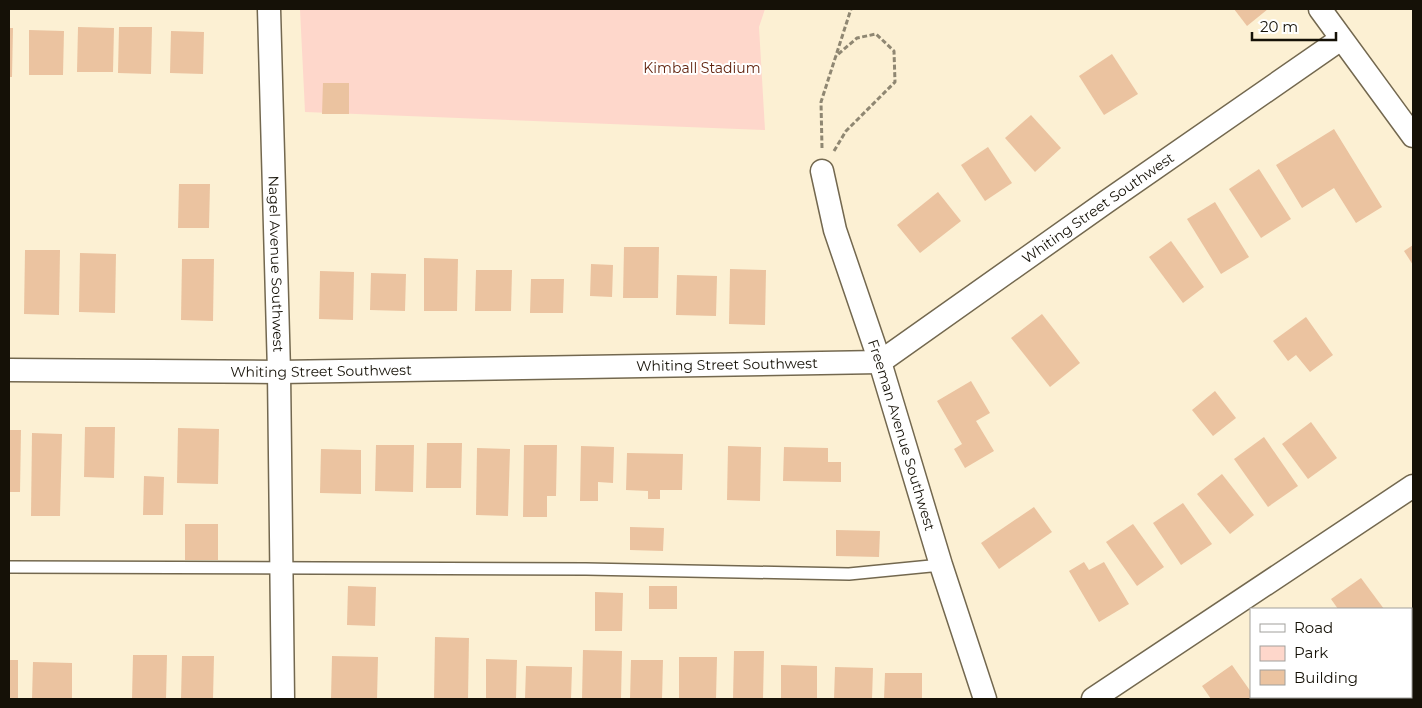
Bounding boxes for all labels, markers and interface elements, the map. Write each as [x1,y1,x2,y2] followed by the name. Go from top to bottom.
[1252,10,1336,42] scale bar
[1260,17,1298,36] text: 20 m
[643,59,761,77] park label: Kimball Stadium
[1019,148,1178,268] street label: Whiting Street Southwest
[265,175,287,353] street label: Nagel Avenue Southwest
[864,337,939,533] street label: Freeman Avenue Southwest
[636,354,818,375] street label: Whiting Street Southwest
[230,361,412,381] street label: Whiting Street Southwest
[1250,608,1412,698] legend
[1294,618,1333,637] text: Road
[1294,643,1328,662] text: Park
[1294,668,1358,687] text: Building

